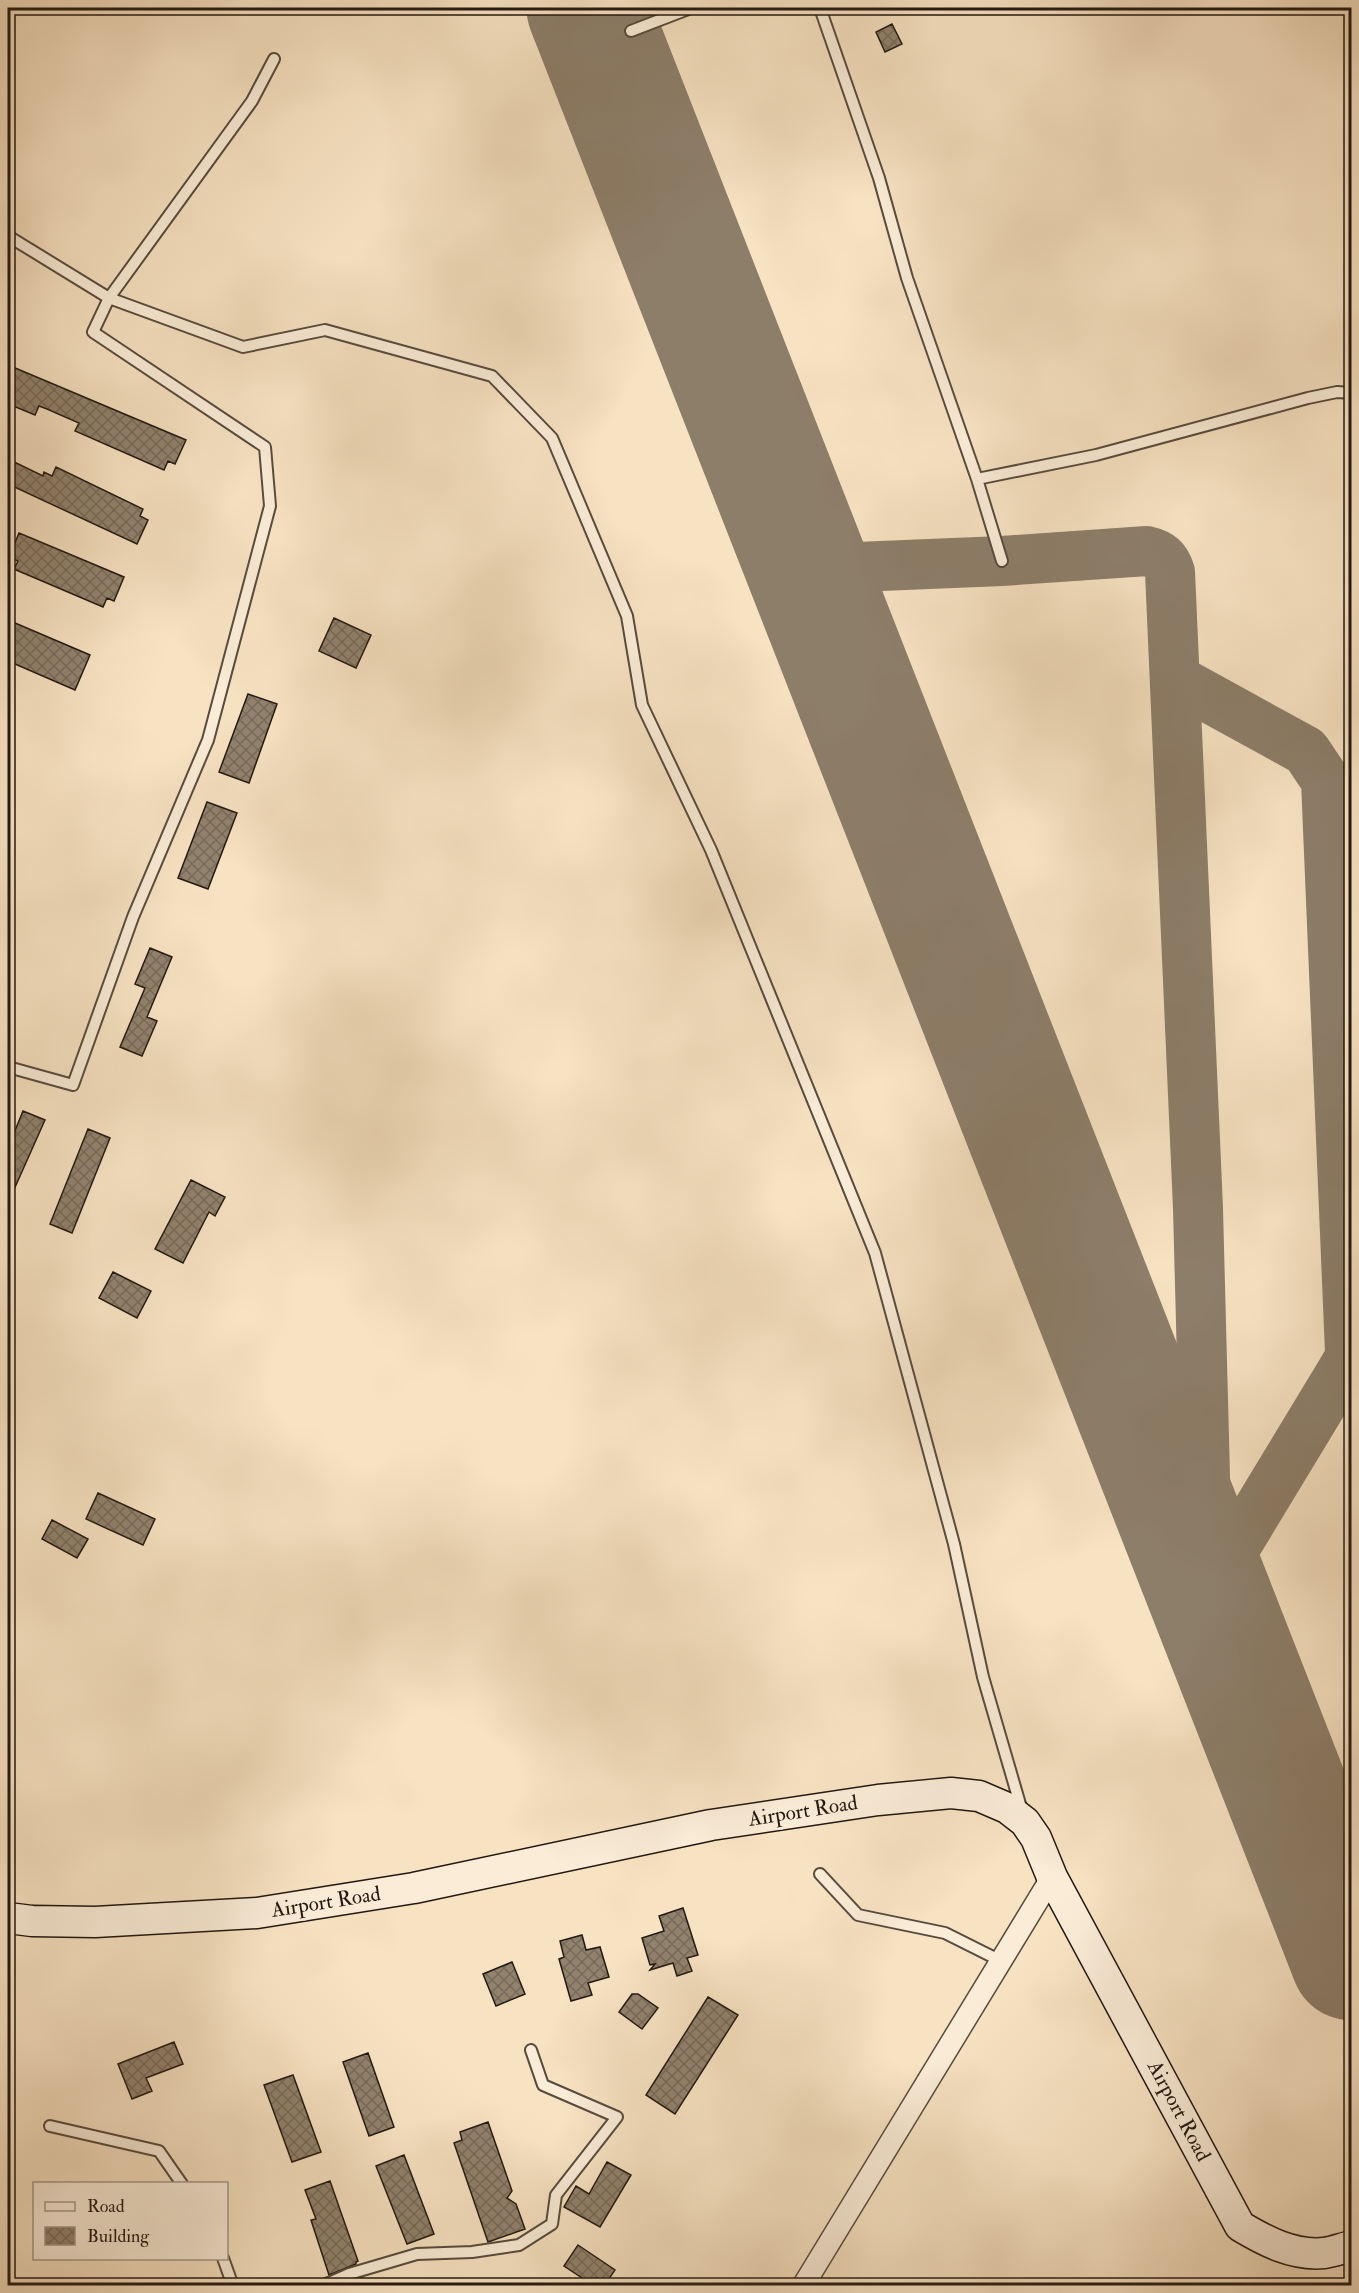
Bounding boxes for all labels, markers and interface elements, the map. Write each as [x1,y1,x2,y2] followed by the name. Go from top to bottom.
[745,1789,860,1833] street label: Airport Road
[268,1880,383,1924] street label: Airport Road
[1141,2055,1217,2167] street label: Airport Road
[33,2182,228,2260] legend
[87,2195,125,2218] text: Road
[87,2225,150,2248] text: Building

